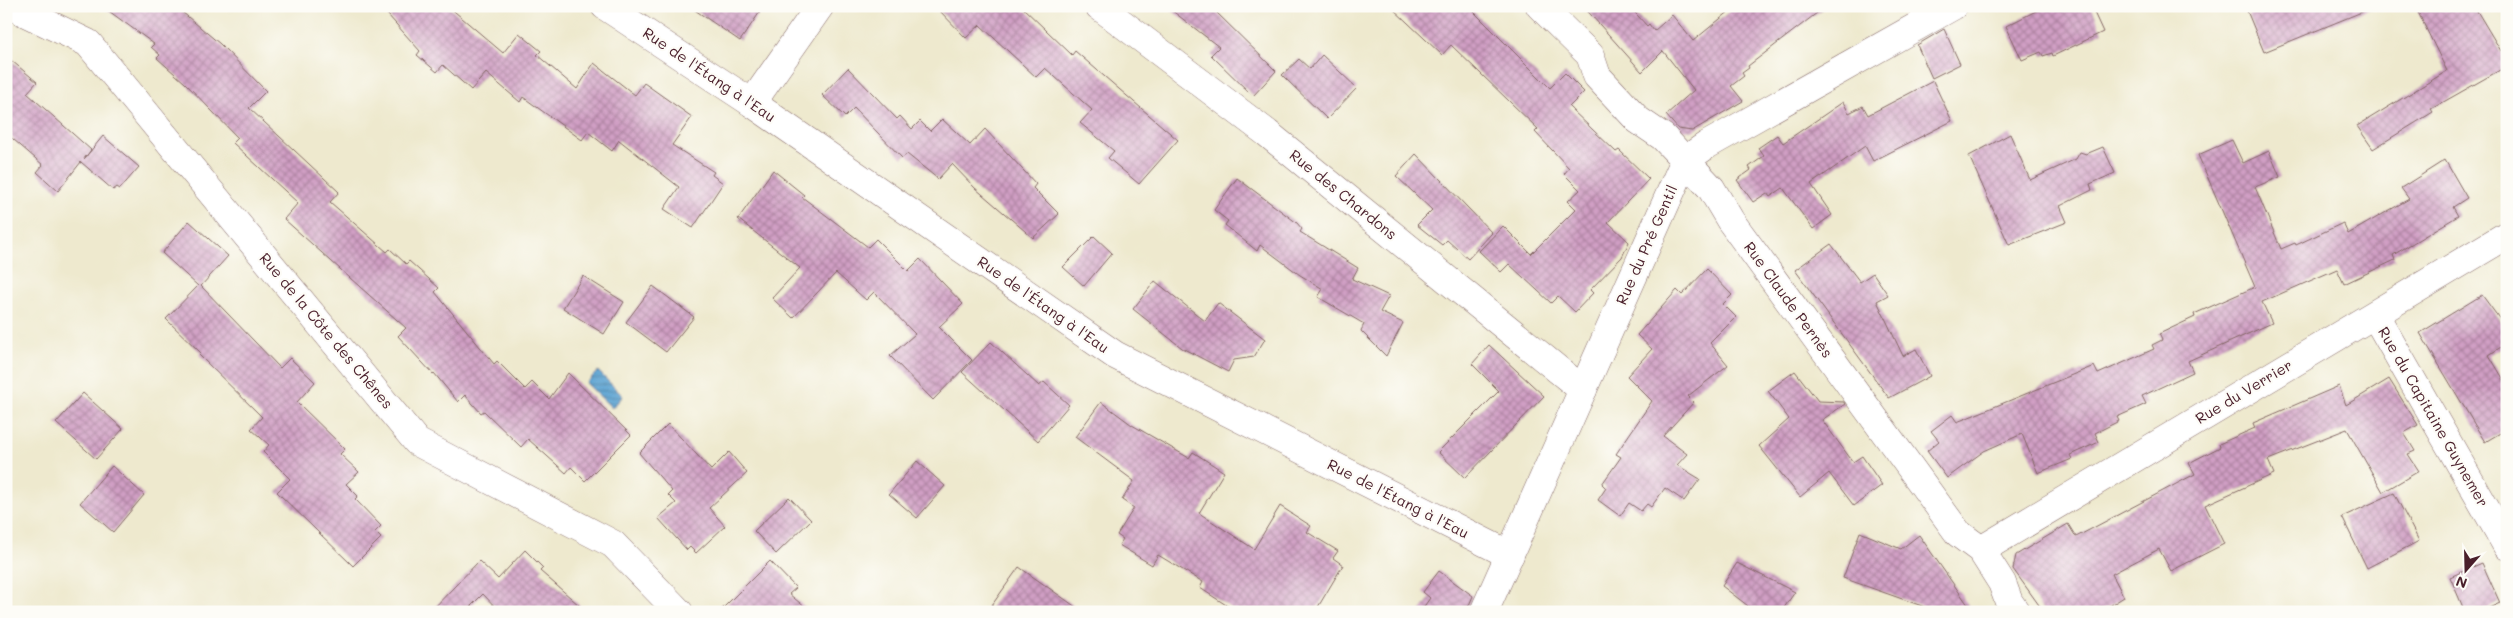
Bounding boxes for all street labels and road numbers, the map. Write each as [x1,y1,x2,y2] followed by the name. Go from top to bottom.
[639,22,780,126] street label: Rue de l'Étang à l'Eau
[1286,145,1402,244] street label: Rue des Chardons
[1611,182,1681,308] street label: Rue du Pré Gentil
[1740,237,1838,361] street label: Rue Claude Pernès
[255,248,398,413] street label: Rue de la Côte des Chênes
[974,251,1113,357] street label: Rue de l'Étang à l'Eau
[2374,323,2494,510] street label: Rue du Capitaine Guynemer
[2191,354,2296,428] street label: Rue du Verrier
[1324,454,1473,543] street label: Rue de l'Étang à l'Eau

